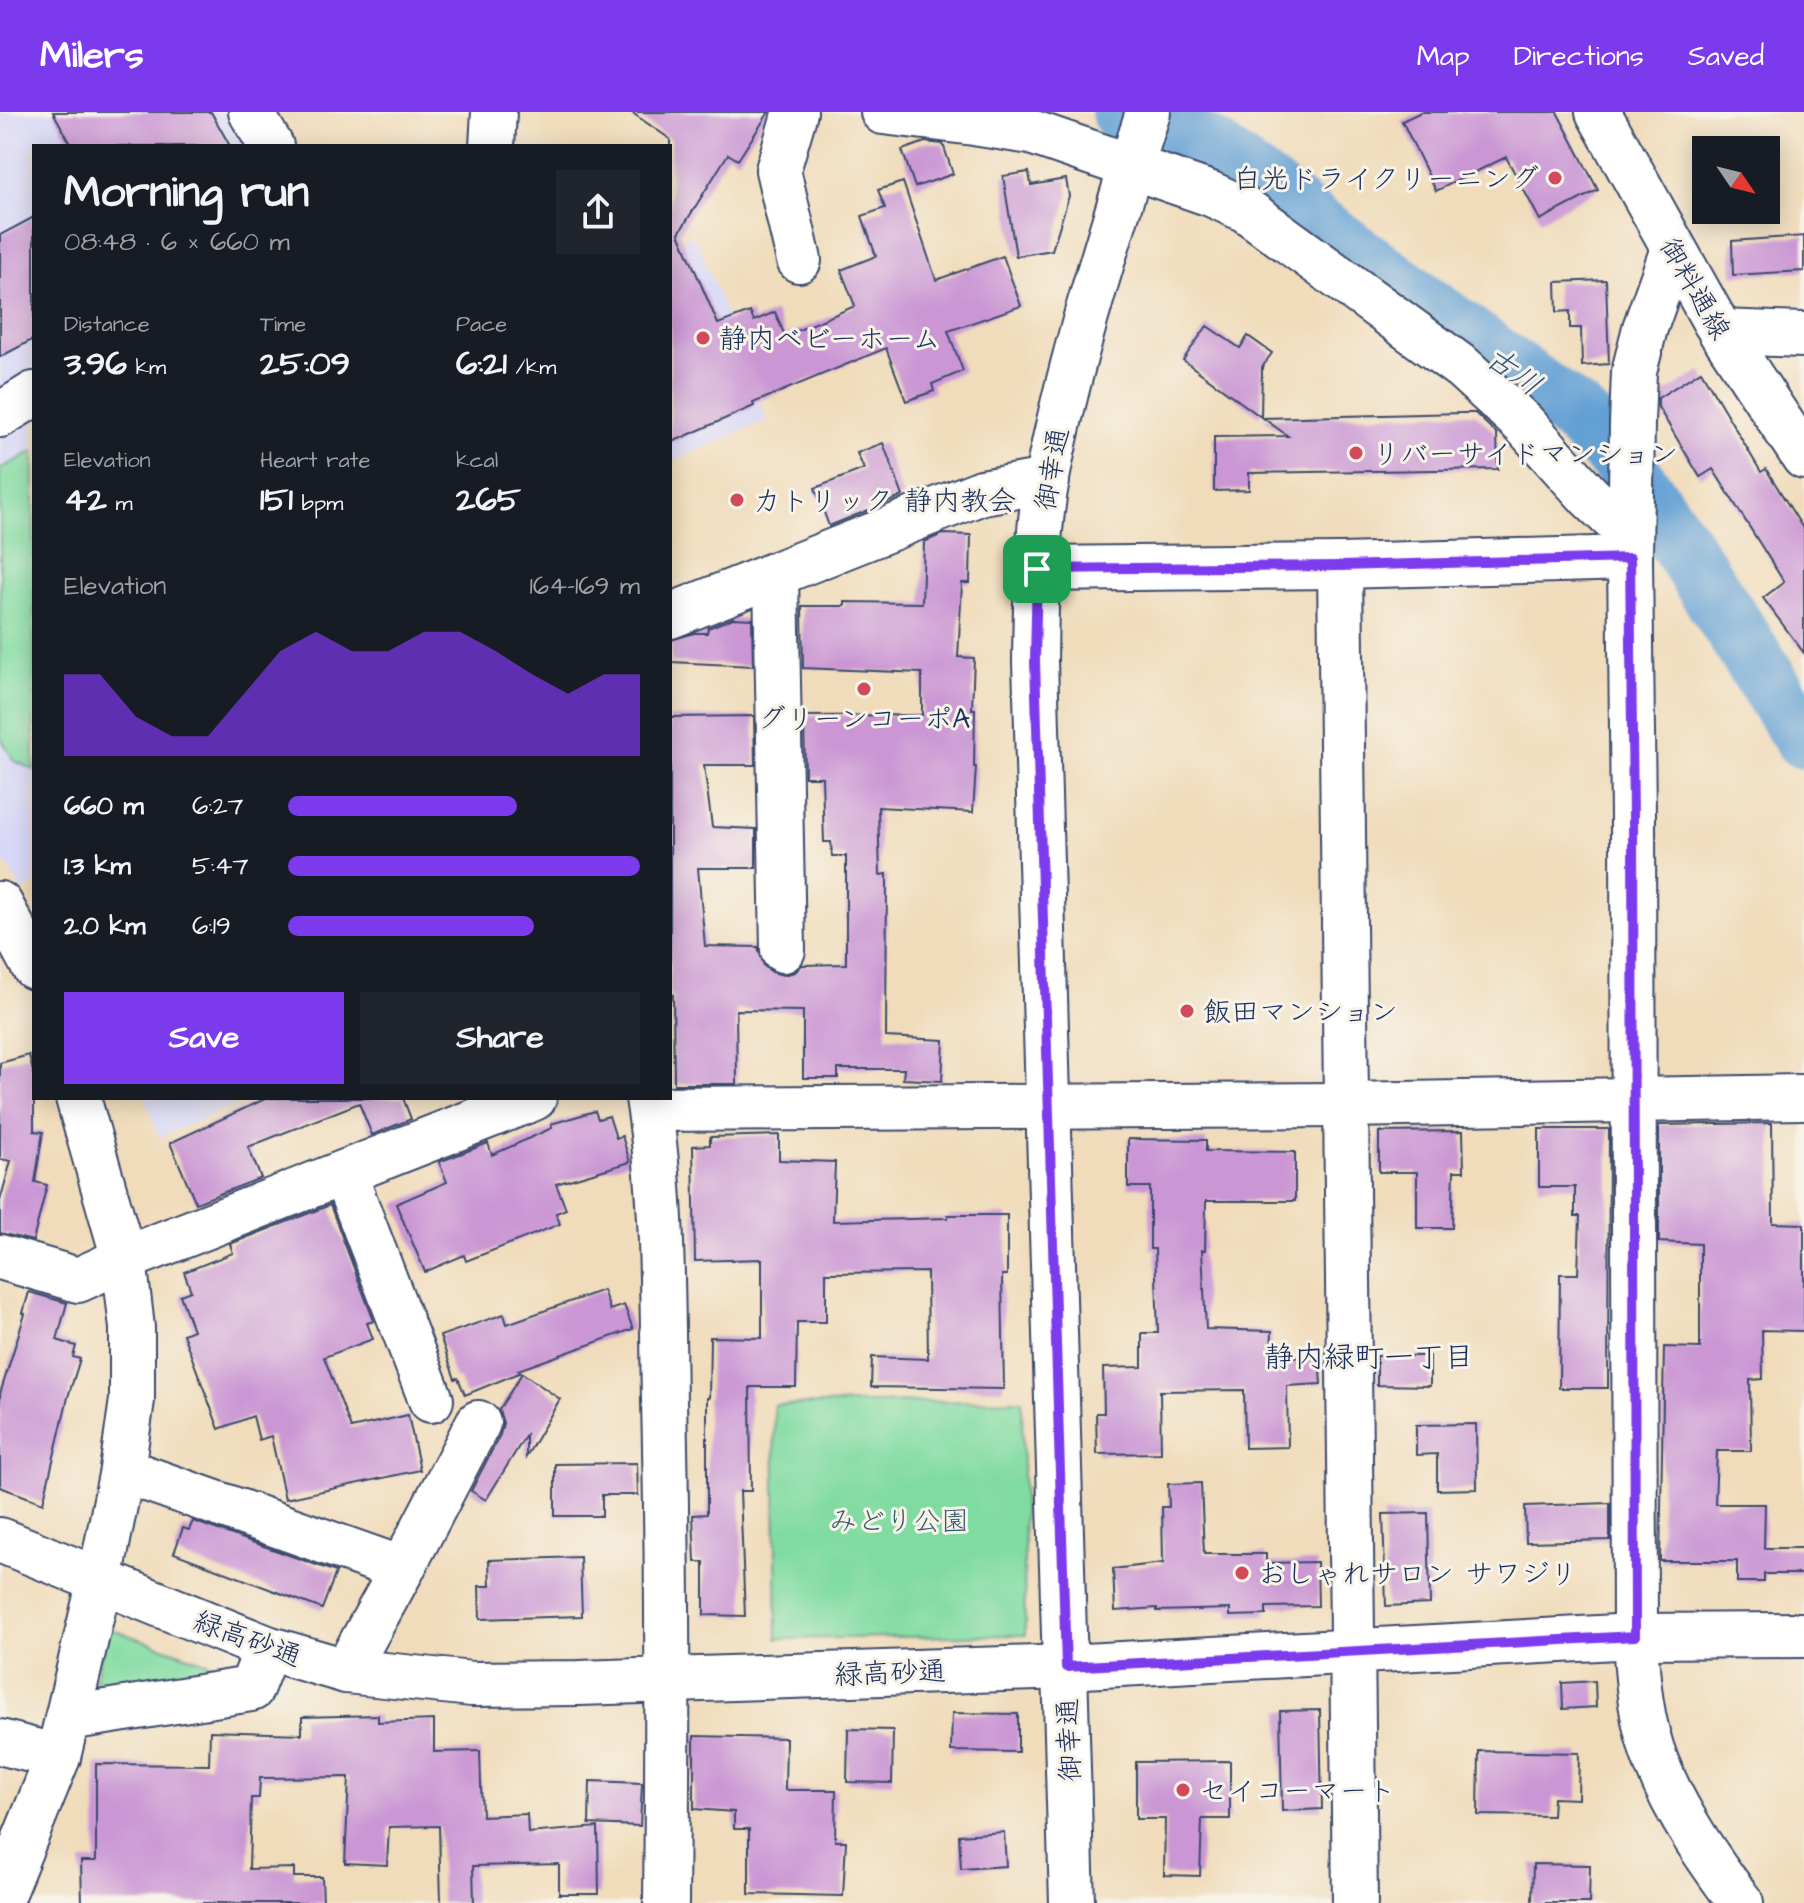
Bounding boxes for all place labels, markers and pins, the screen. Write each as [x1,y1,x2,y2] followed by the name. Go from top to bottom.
[1233,160,1539,199] place label: 白光ドライクリーニング
[1546,169,1564,187] marker: 白光ドライクリーニング
[719,320,940,359] place label: 静内ベビーホーム
[694,329,712,347] marker: 静内ベビーホーム
[1372,435,1678,474] place label: リバーサイドマンション
[1347,444,1365,462] marker: リバーサイドマンション
[753,482,1016,521] place label: カトリック 静内教会
[728,491,746,509] marker: カトリック 静内教会
[1003,535,1071,603] pin
[855,680,873,698] marker: グリーンコーポA
[758,700,970,739] place label: グリーンコーポA
[1203,993,1398,1032] place label: 飯田マンション
[1178,1002,1196,1020] marker: 飯田マンション
[1258,1555,1577,1594] place label: おしゃれサロン サワジリ
[1233,1564,1251,1582] marker: おしゃれサロン サワジリ
[1199,1772,1396,1811] place label: セイコーマート
[1174,1781,1192,1799] marker: セイコーマート

